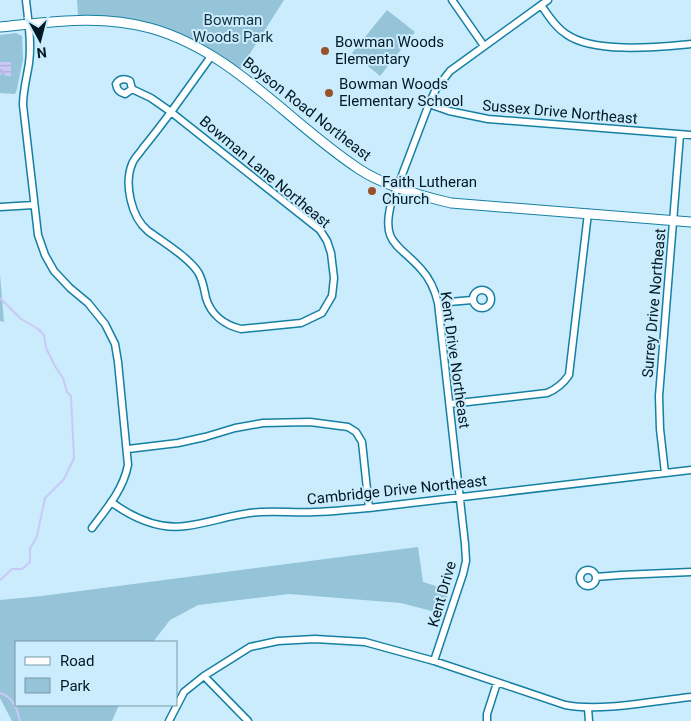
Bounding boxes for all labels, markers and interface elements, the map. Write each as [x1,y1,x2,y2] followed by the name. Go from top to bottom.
[193,11,274,46] park label: Bowman Woods Park
[15,15,65,65] north arrow
[335,33,444,68] place label: Bowman Woods Elementary
[36,44,47,61] text: N
[319,45,331,57] marker: Bowman Woods Elementary
[239,53,375,165] street label: Boyson Road Northeast
[339,75,463,110] place label: Bowman Woods Elementary School
[323,87,335,99] marker: Bowman Woods Elementary School
[482,96,638,128] street label: Sussex Drive Northeast
[196,112,334,232] street label: Bowman Lane Northeast
[382,173,477,208] place label: Faith Lutheran Church
[366,185,378,197] marker: Faith Lutheran Church
[639,227,670,378] street label: Surrey Drive Northeast
[436,290,474,430] street label: Kent Drive Northeast
[306,472,488,508] street label: Cambridge Drive Northeast
[424,559,460,629] street label: Kent Drive
[15,641,178,706] legend
[60,652,94,670] text: Road
[60,677,91,695] text: Park

